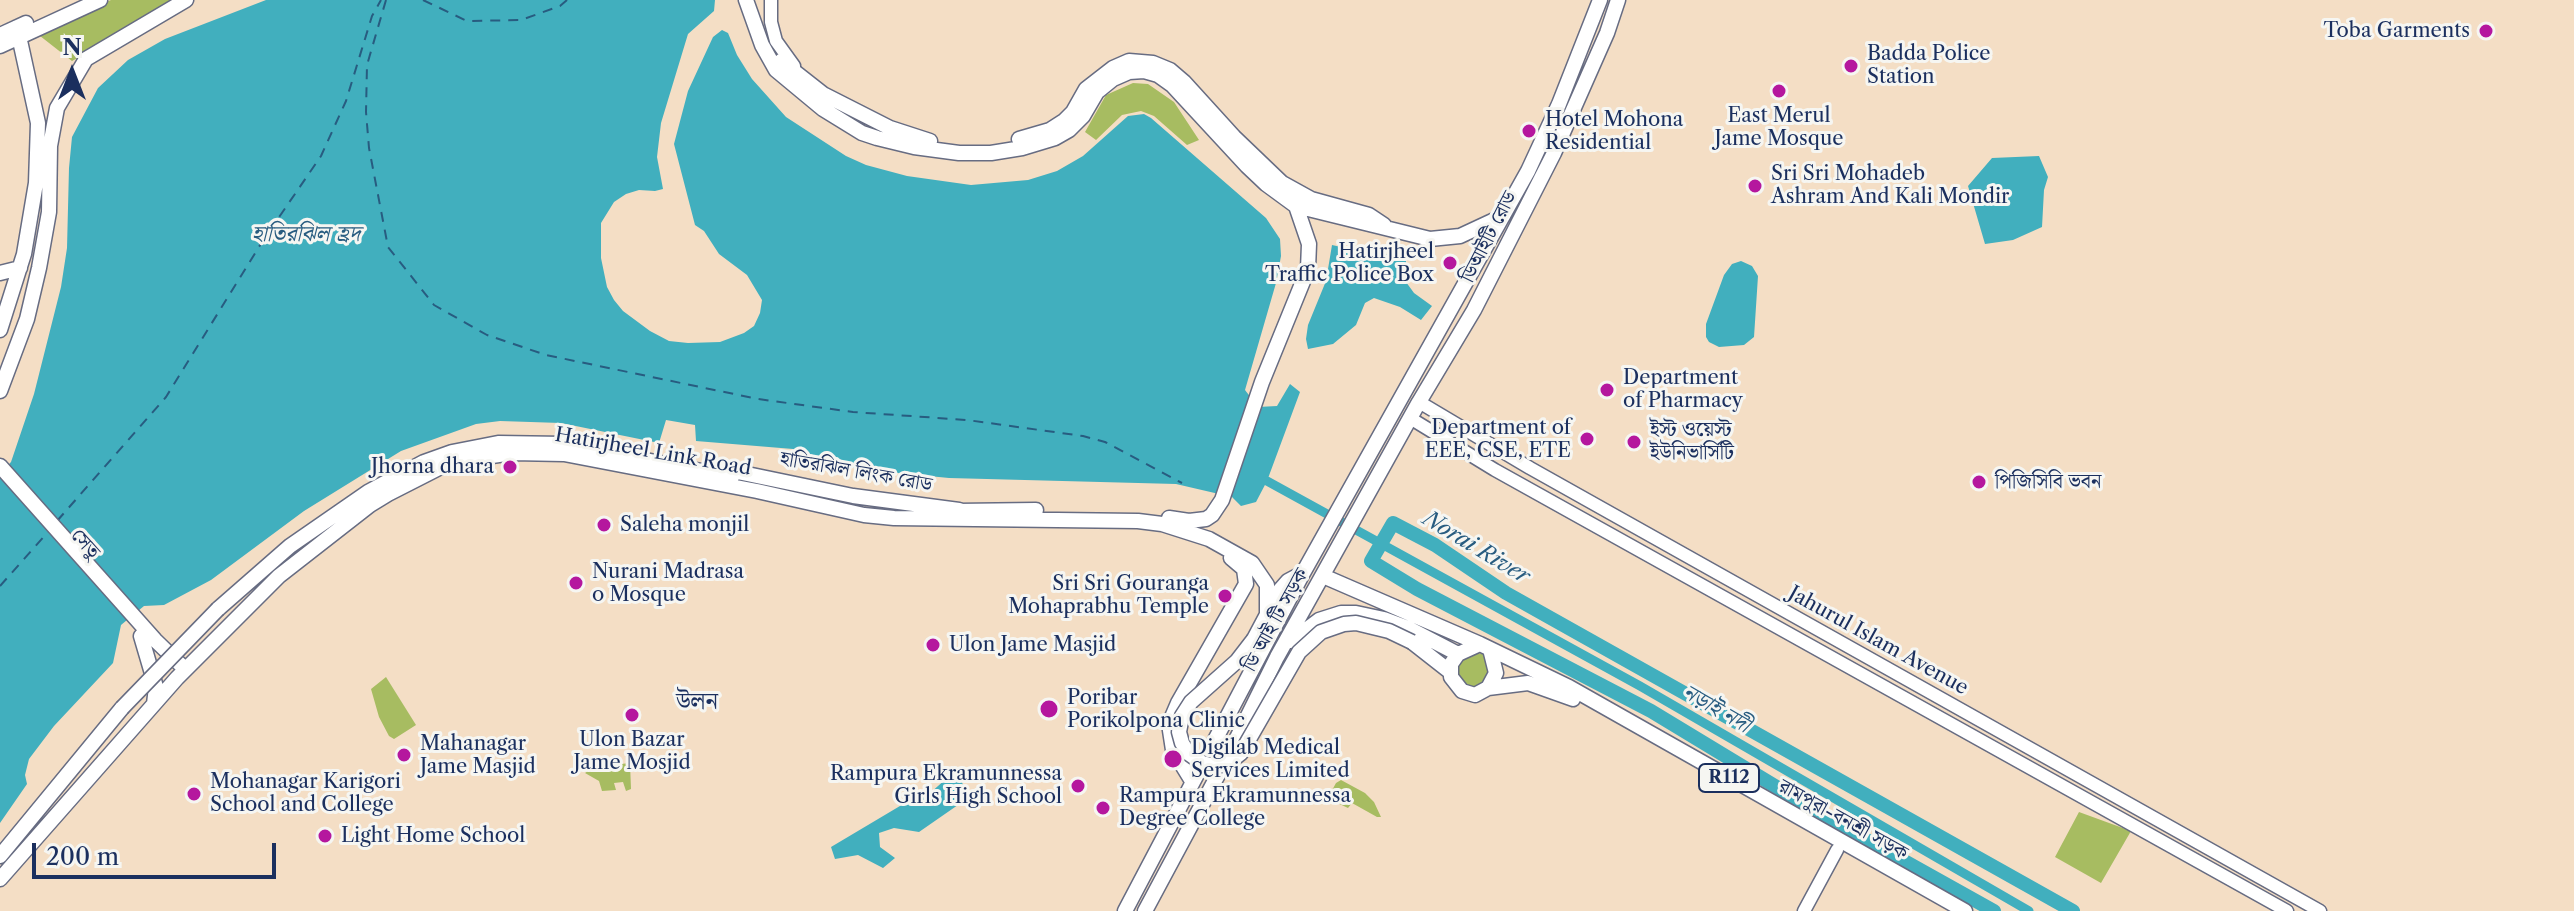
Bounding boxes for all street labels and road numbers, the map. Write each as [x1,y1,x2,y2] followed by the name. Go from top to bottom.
[1456,187,1522,287] street label: ডিআইটি রোড
[553,423,753,481] street label: Hatirjheel Link Road
[778,447,934,497] street label: হাতিরঝিল লিংক রোড
[65,524,105,564] street label: সেতু
[1238,564,1314,676] street label: ডি আই টি সড়ক
[1784,582,1972,700] street label: Jahurul Islam Avenue
[1699,764,1759,792] road number: R112
[1774,775,1912,865] street label: রামপুরা-বনশ্রী সড়ক

